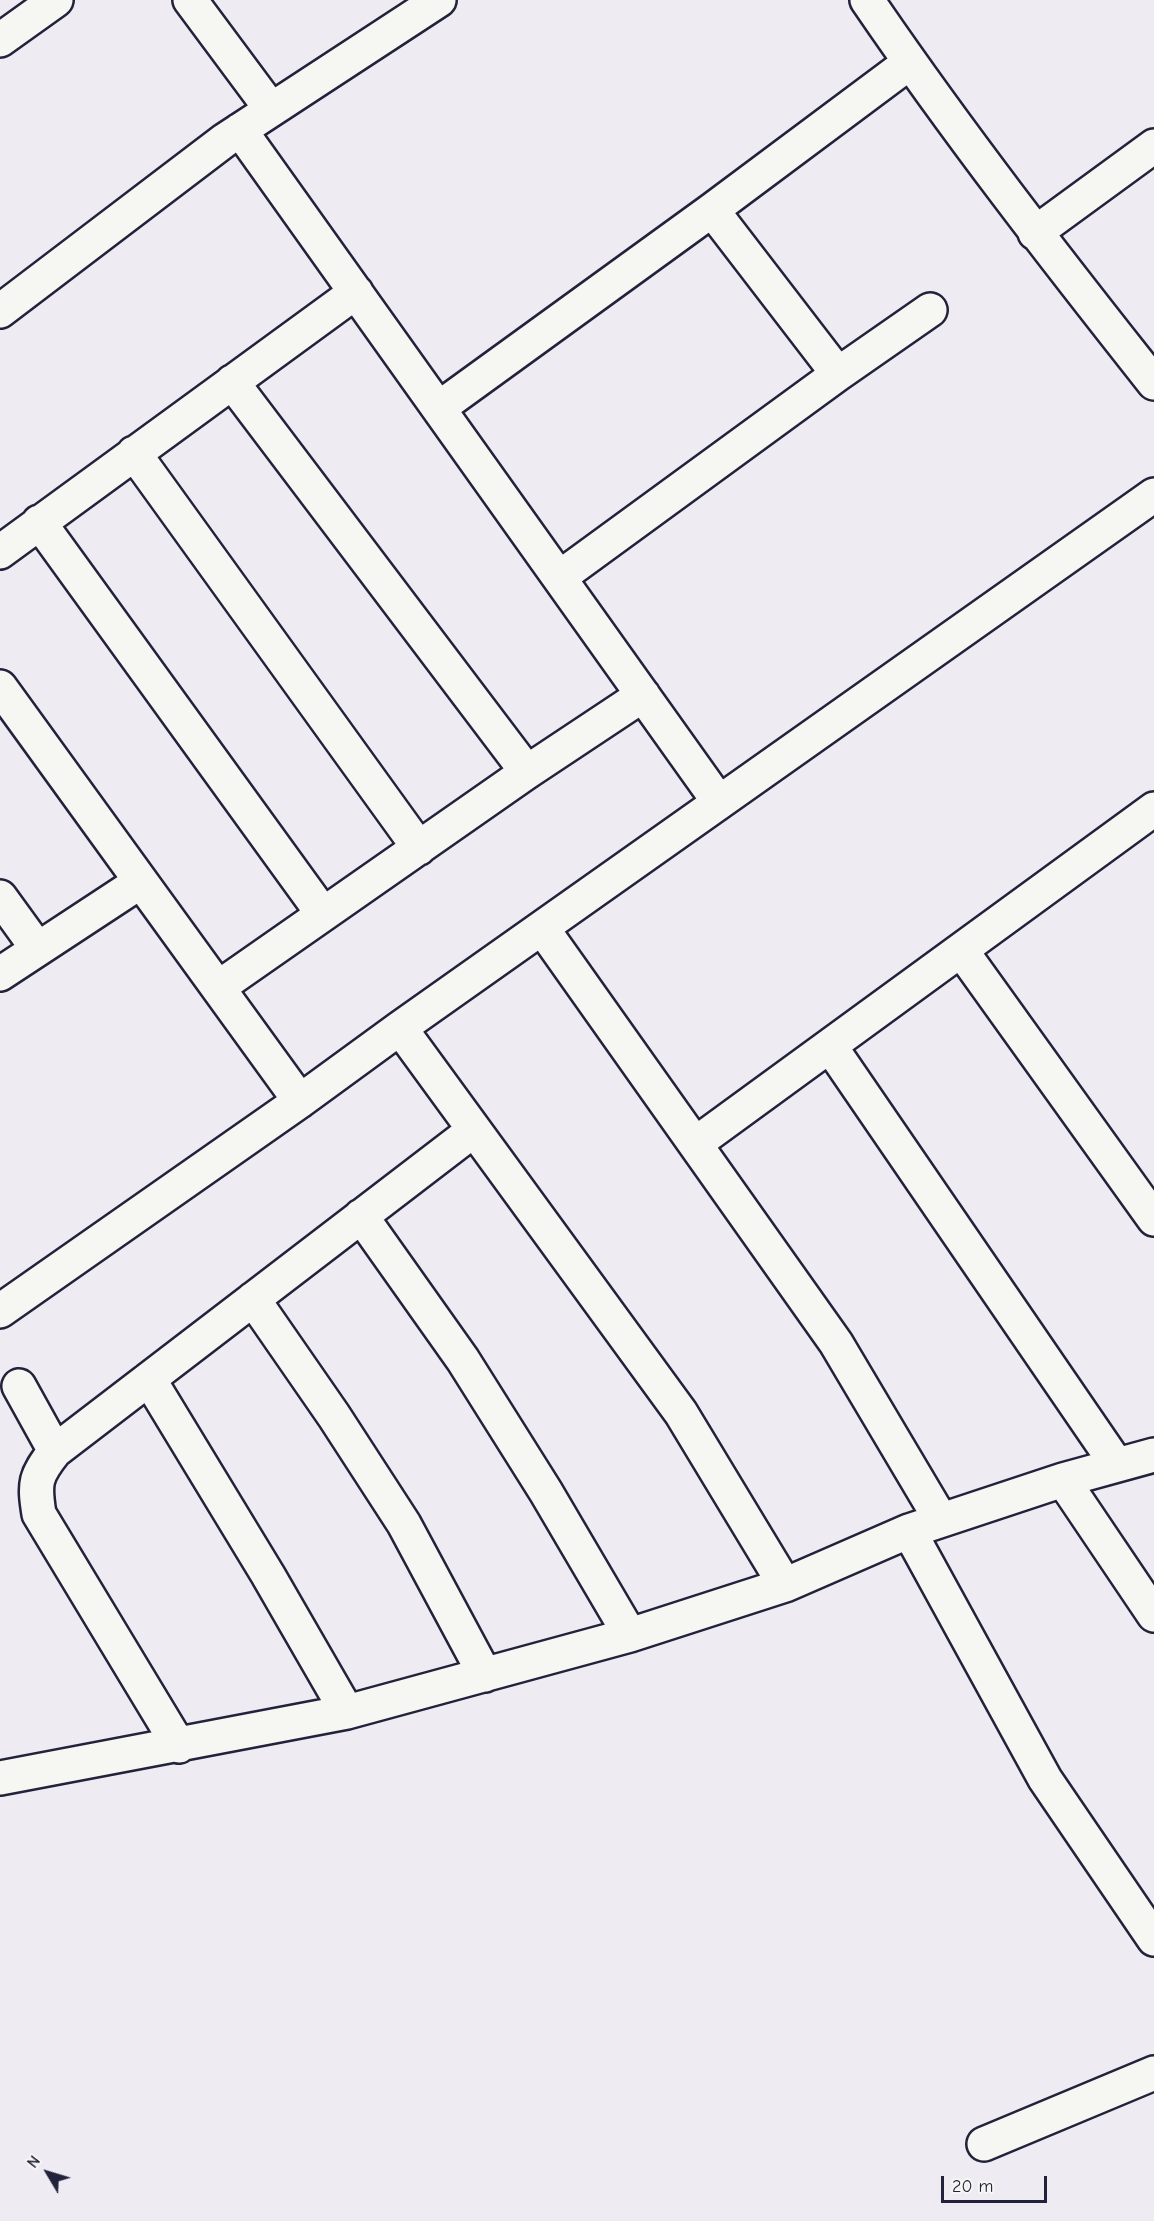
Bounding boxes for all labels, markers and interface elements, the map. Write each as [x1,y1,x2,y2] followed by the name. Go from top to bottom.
[18,2143,78,2203] north arrow
[24,2152,44,2172] text: N
[944,2164,1050,2202] scale bar
[952,2176,993,2197] text: 20 m

